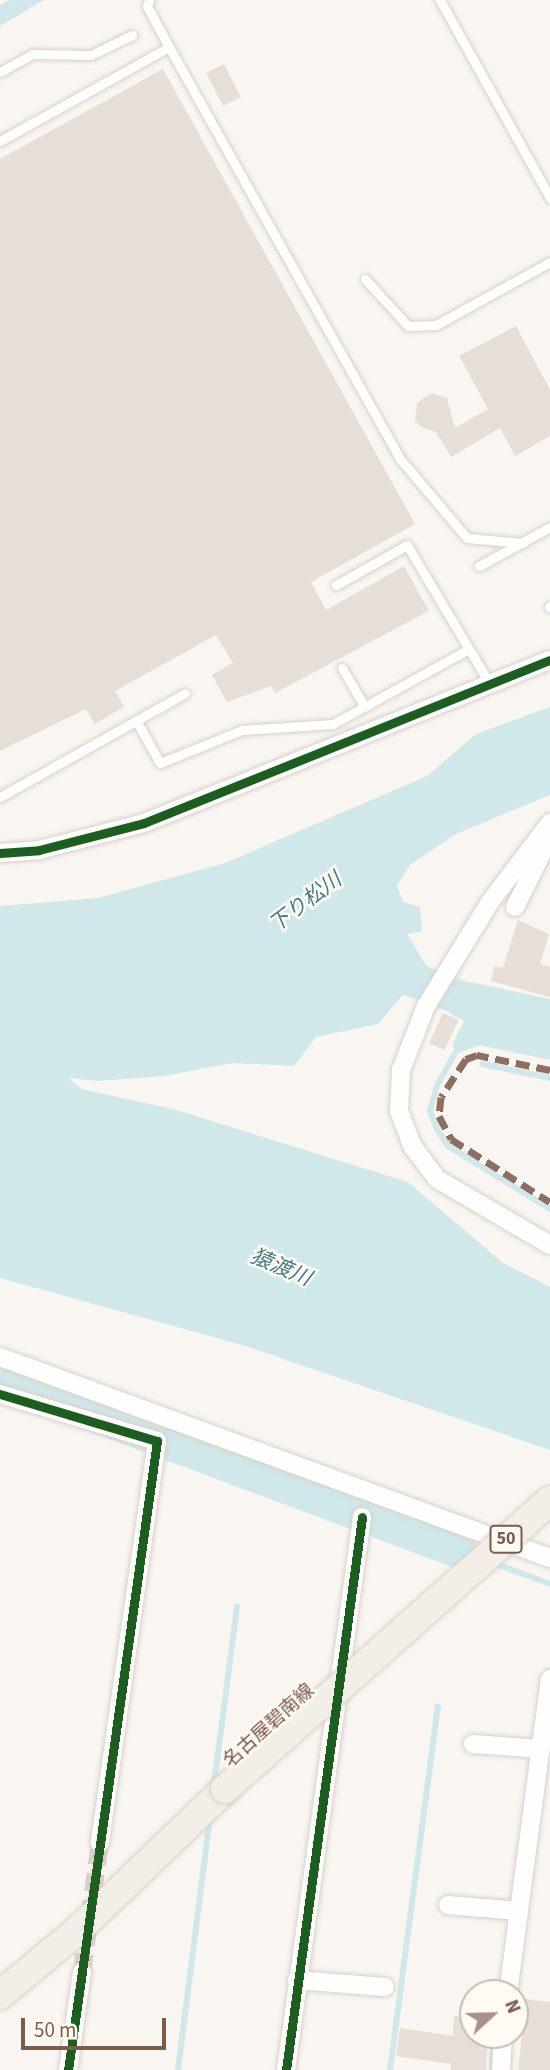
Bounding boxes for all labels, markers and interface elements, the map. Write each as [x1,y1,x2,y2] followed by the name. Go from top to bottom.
[264,867,346,937] water label: 下り松川
[247,1243,315,1291] water label: 猿渡川
[489,1524,524,1554] road number: 50
[219,1679,319,1773] street label: 名古屋碧南線
[459,1979,529,2049] north arrow
[497,1996,527,2018] text: N
[24,2004,170,2048] scale bar
[34,2015,76,2045] text: 50 m

